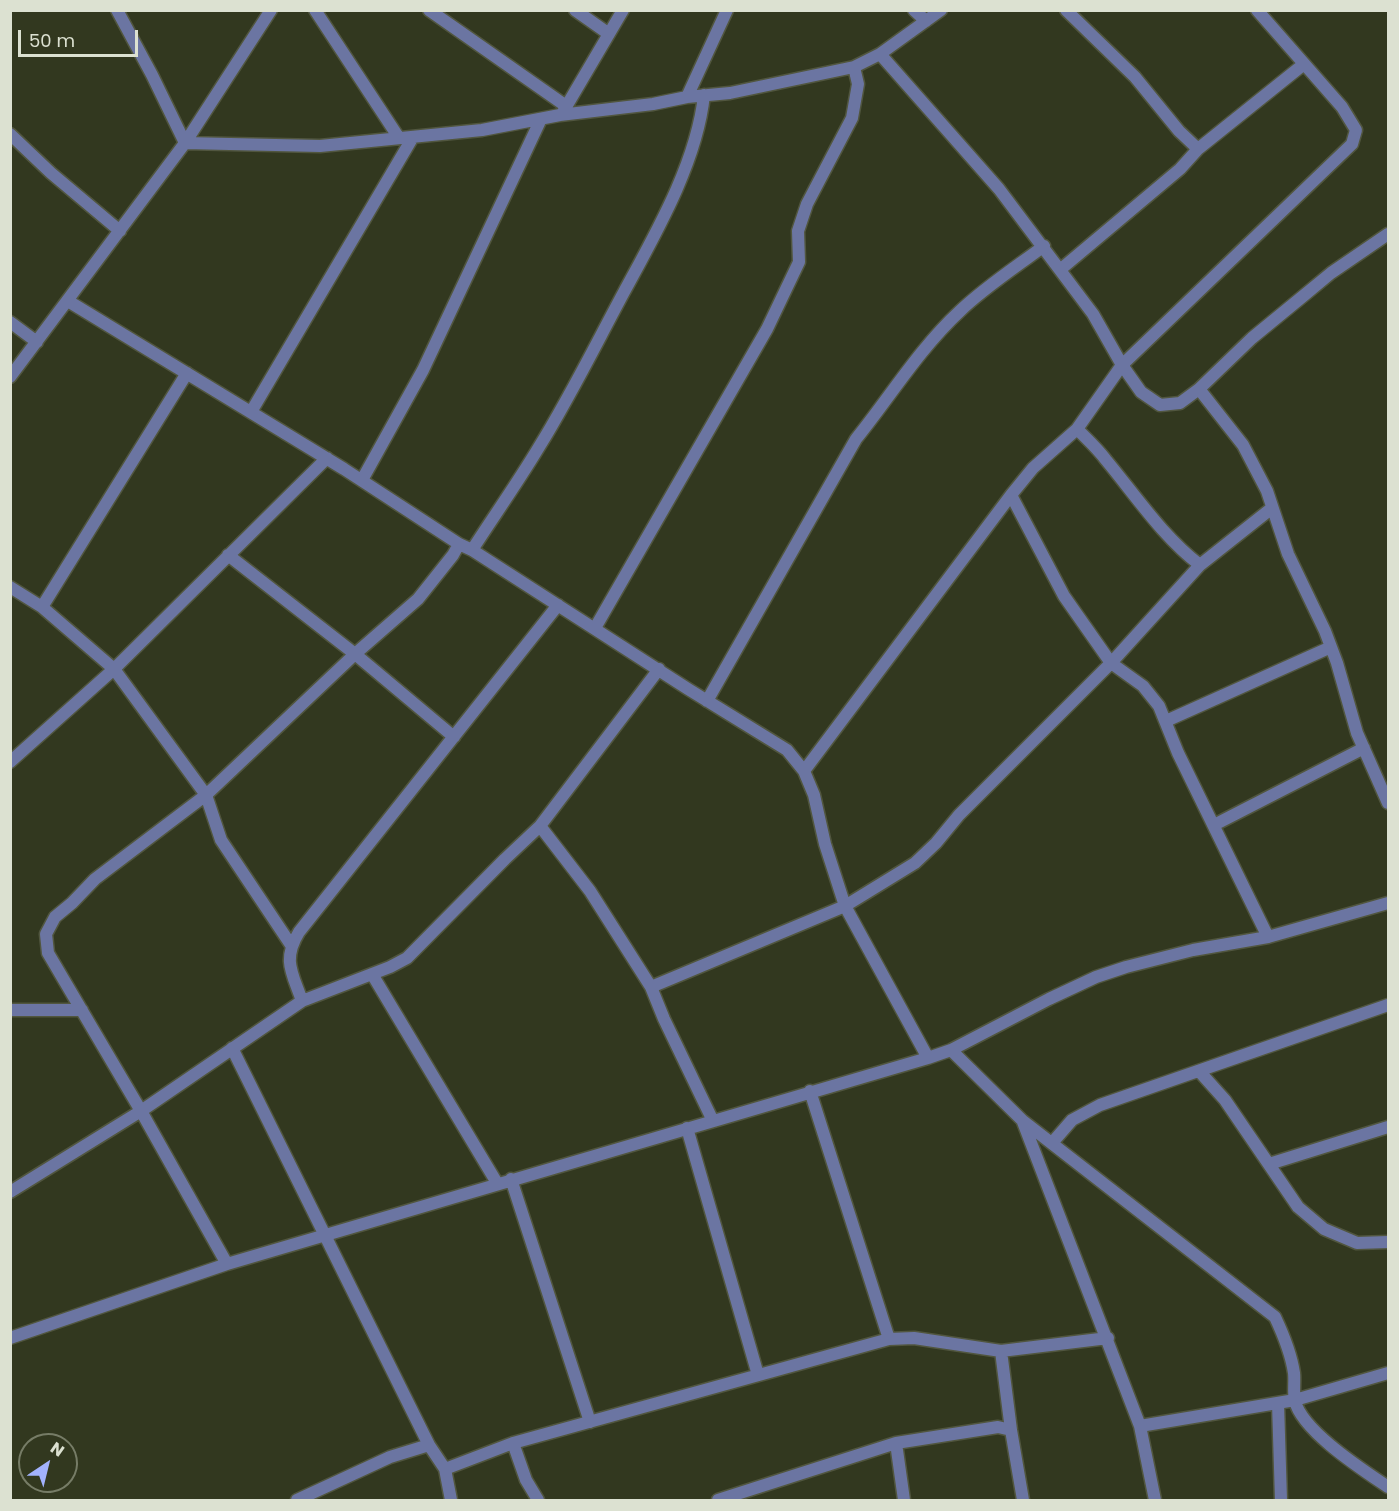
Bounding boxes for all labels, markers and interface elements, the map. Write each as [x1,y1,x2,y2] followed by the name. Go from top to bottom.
[21,18,141,56] scale bar
[29,28,75,53] text: 50 m
[18,1433,78,1493] north arrow
[46,1437,69,1462] text: N

